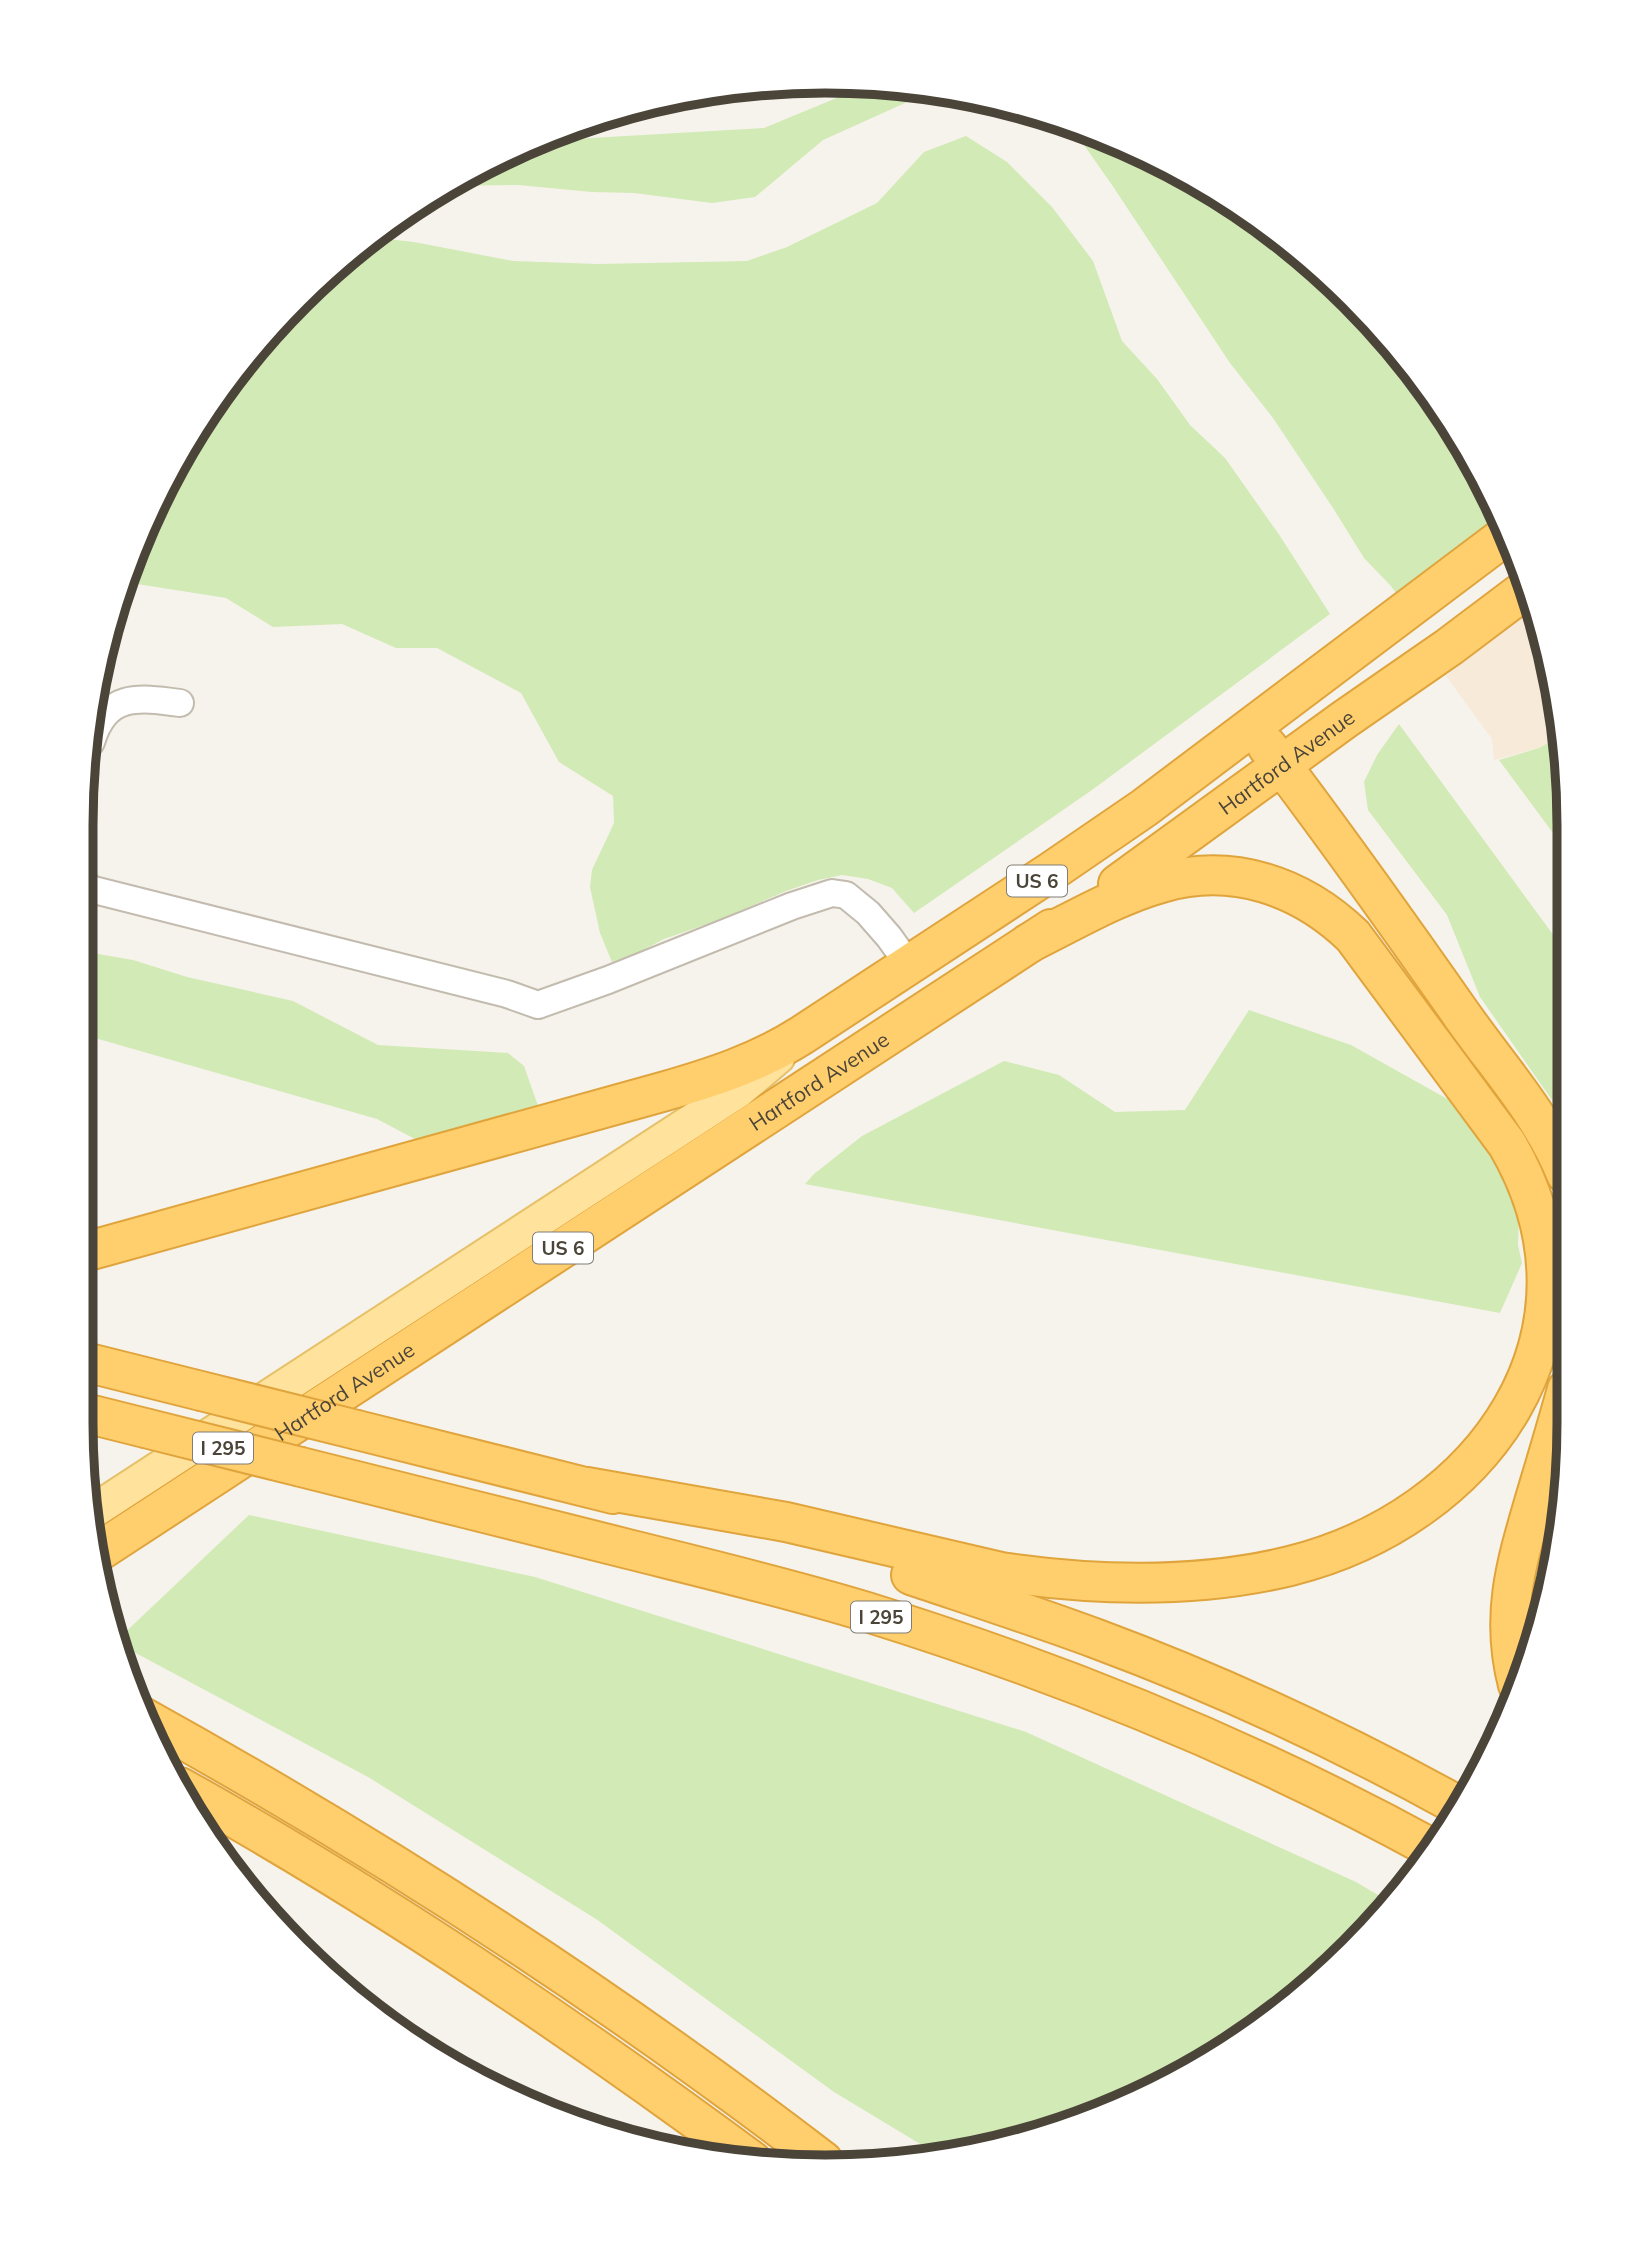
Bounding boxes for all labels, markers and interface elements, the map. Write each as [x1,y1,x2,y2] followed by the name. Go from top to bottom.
[1213,704,1359,820] street label: Hartford Avenue
[1007,866,1067,897] road number: US 6
[744,1026,894,1136] street label: Hartford Avenue
[533,1232,593,1264] road number: US 6
[269,1336,419,1446] street label: Hartford Avenue
[193,1432,253,1464] road number: I 295
[851,1602,911,1632] road number: I 295

